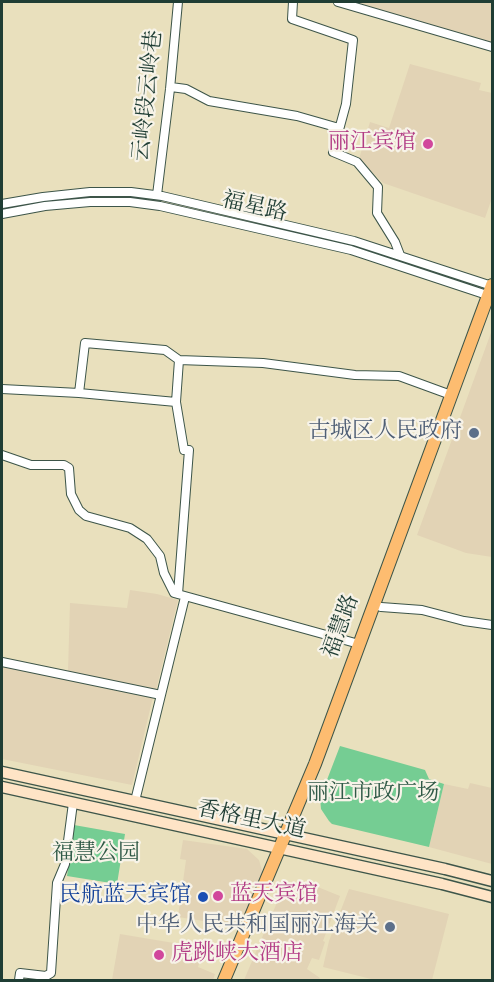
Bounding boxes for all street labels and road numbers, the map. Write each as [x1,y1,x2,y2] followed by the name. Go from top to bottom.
[130,29,170,163] street label: 云岭段云岭巷
[219,189,289,229] street label: 福星路
[319,591,367,663] street label: 福慧路
[194,798,308,846] street label: 香格里大道

